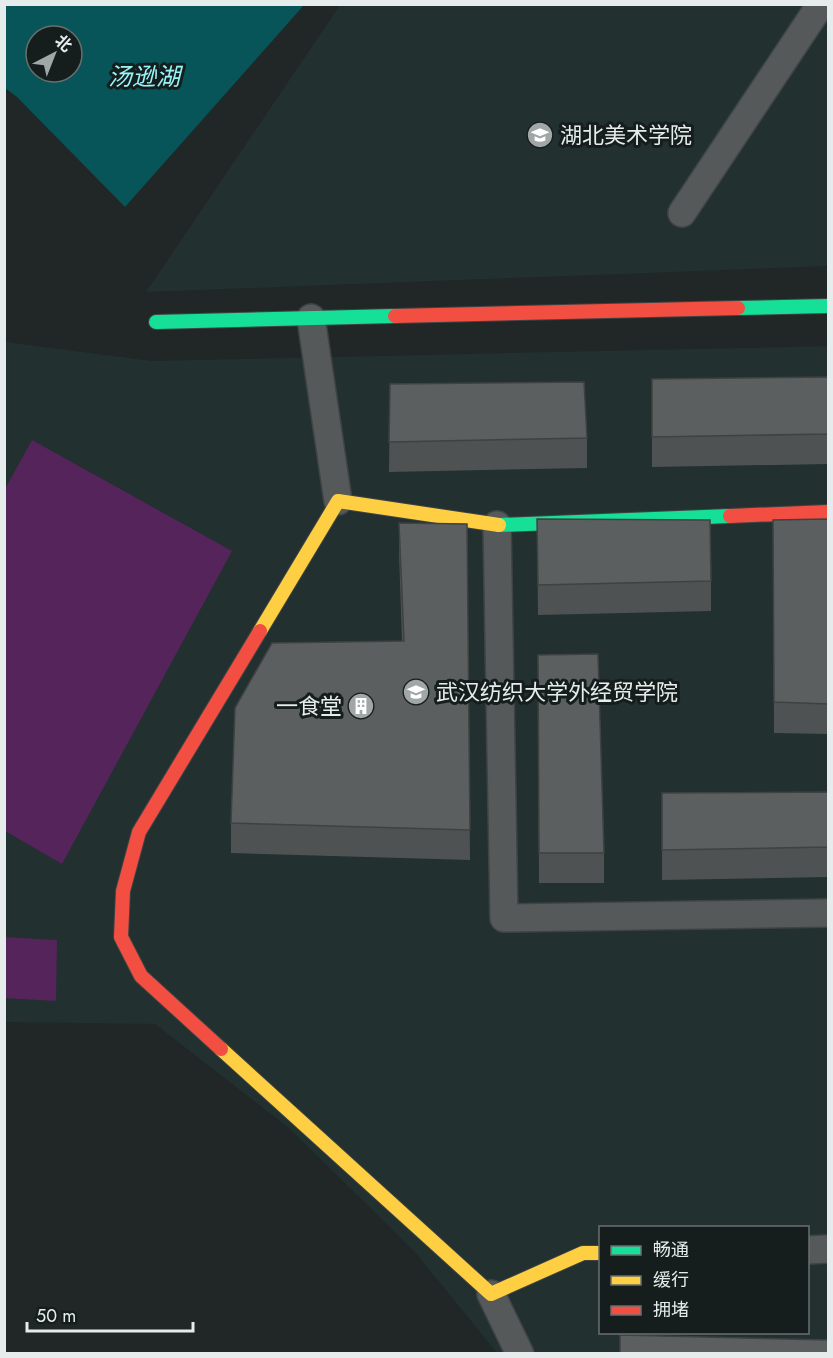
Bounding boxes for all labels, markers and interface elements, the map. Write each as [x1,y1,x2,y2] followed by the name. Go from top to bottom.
[24,24,84,84] north arrow
[50,29,77,57] text: 北
[108,59,184,94] water label: 汤逊湖
[560,119,692,151] place label: 湖北美术学院
[525,120,555,150] school or university icon: 湖北美术学院
[436,676,678,708] place label: 武汉纺织大学外经贸学院
[401,677,431,707] school or university icon: 武汉纺织大学外经贸学院
[276,690,342,722] place label: 一食堂
[346,691,376,721] building icon: 一食堂
[599,1226,809,1334] legend
[653,1237,689,1263] text: 畅通
[653,1267,689,1293] text: 缓行
[27,1295,194,1333] scale bar
[653,1297,689,1323] text: 拥堵
[36,1303,76,1329] text: 50 m

